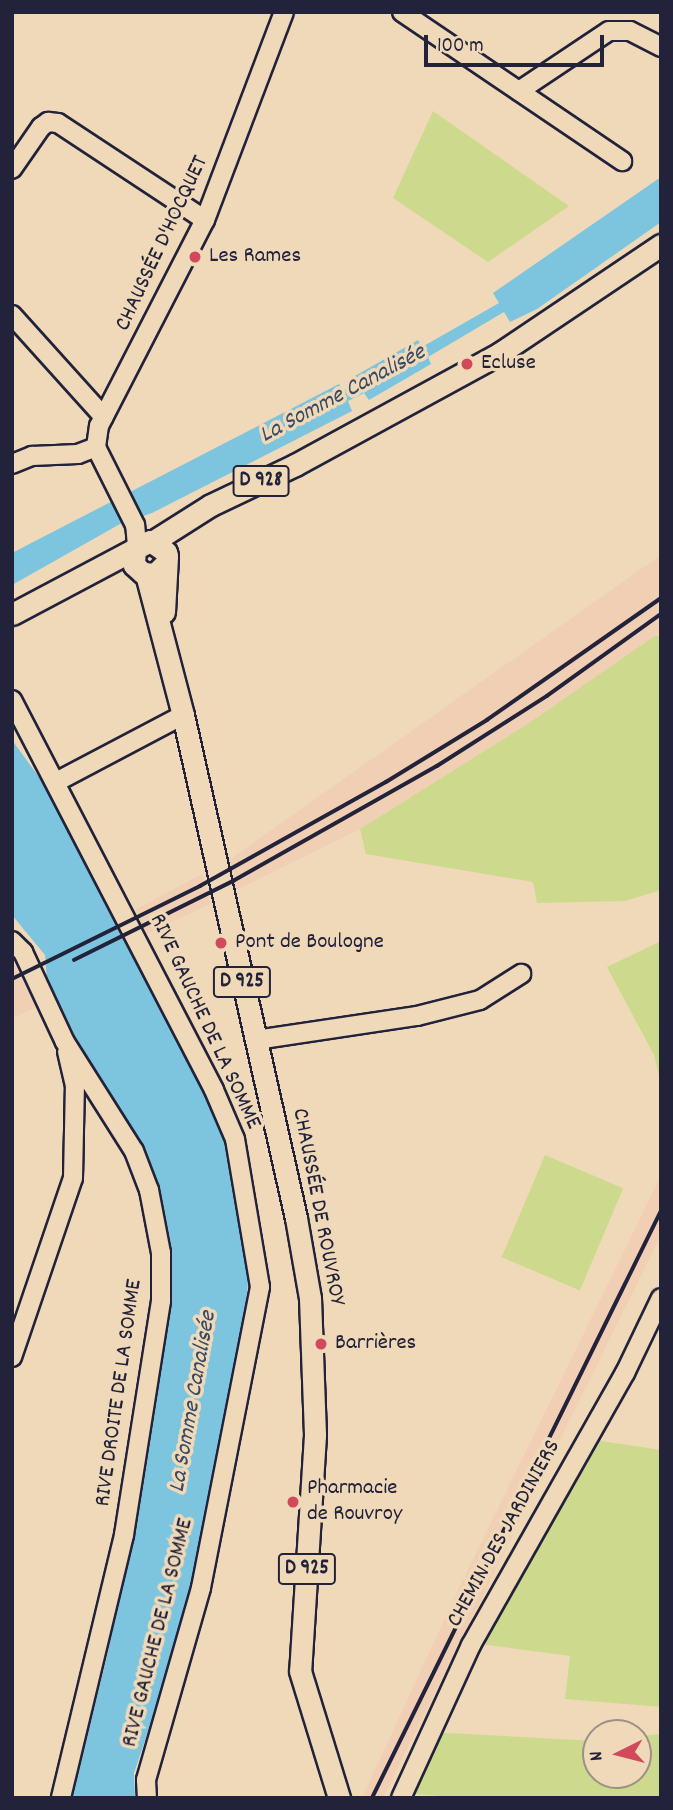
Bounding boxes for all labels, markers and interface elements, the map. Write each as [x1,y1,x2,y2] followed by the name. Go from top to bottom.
[428,21,608,65] scale bar
[437,32,484,62] text: 100 m
[110,152,216,336] street label: CHAUSSÉE D'HOCQUET
[209,243,301,271] place label: Les Rames
[187,249,203,265] marker: Les Rames
[255,339,431,451] water label: La Somme Canalisée
[481,350,536,378] place label: Ecluse
[459,356,475,372] marker: Ecluse
[231,463,291,498] road number: D 928
[142,910,266,1134] street label: RIVE GAUCHE DE LA SOMME
[235,929,384,957] place label: Pont de Boulogne
[213,935,229,951] marker: Pont de Boulogne
[212,964,272,1000] road number: D 925
[284,1106,350,1308] street label: CHAUSSÉE DE ROUVROY
[90,1278,150,1508] street label: RIVE DROITE DE LA SOMME
[164,1309,224,1495] water label: La Somme Canalisée
[335,1330,416,1358] place label: Barrières
[313,1336,329,1352] marker: Barrières
[442,1435,568,1633] street label: CHEMIN DES JARDINIERS
[307,1475,402,1529] place label: Pharmacie de Rouvroy
[285,1494,301,1510] marker: Pharmacie de Rouvroy
[117,1516,201,1750] street label: RIVE GAUCHE DE LA SOMME
[277,1552,337,1586] road number: D 925
[582,1719,652,1789] north arrow
[584,1750,612,1762] text: N

